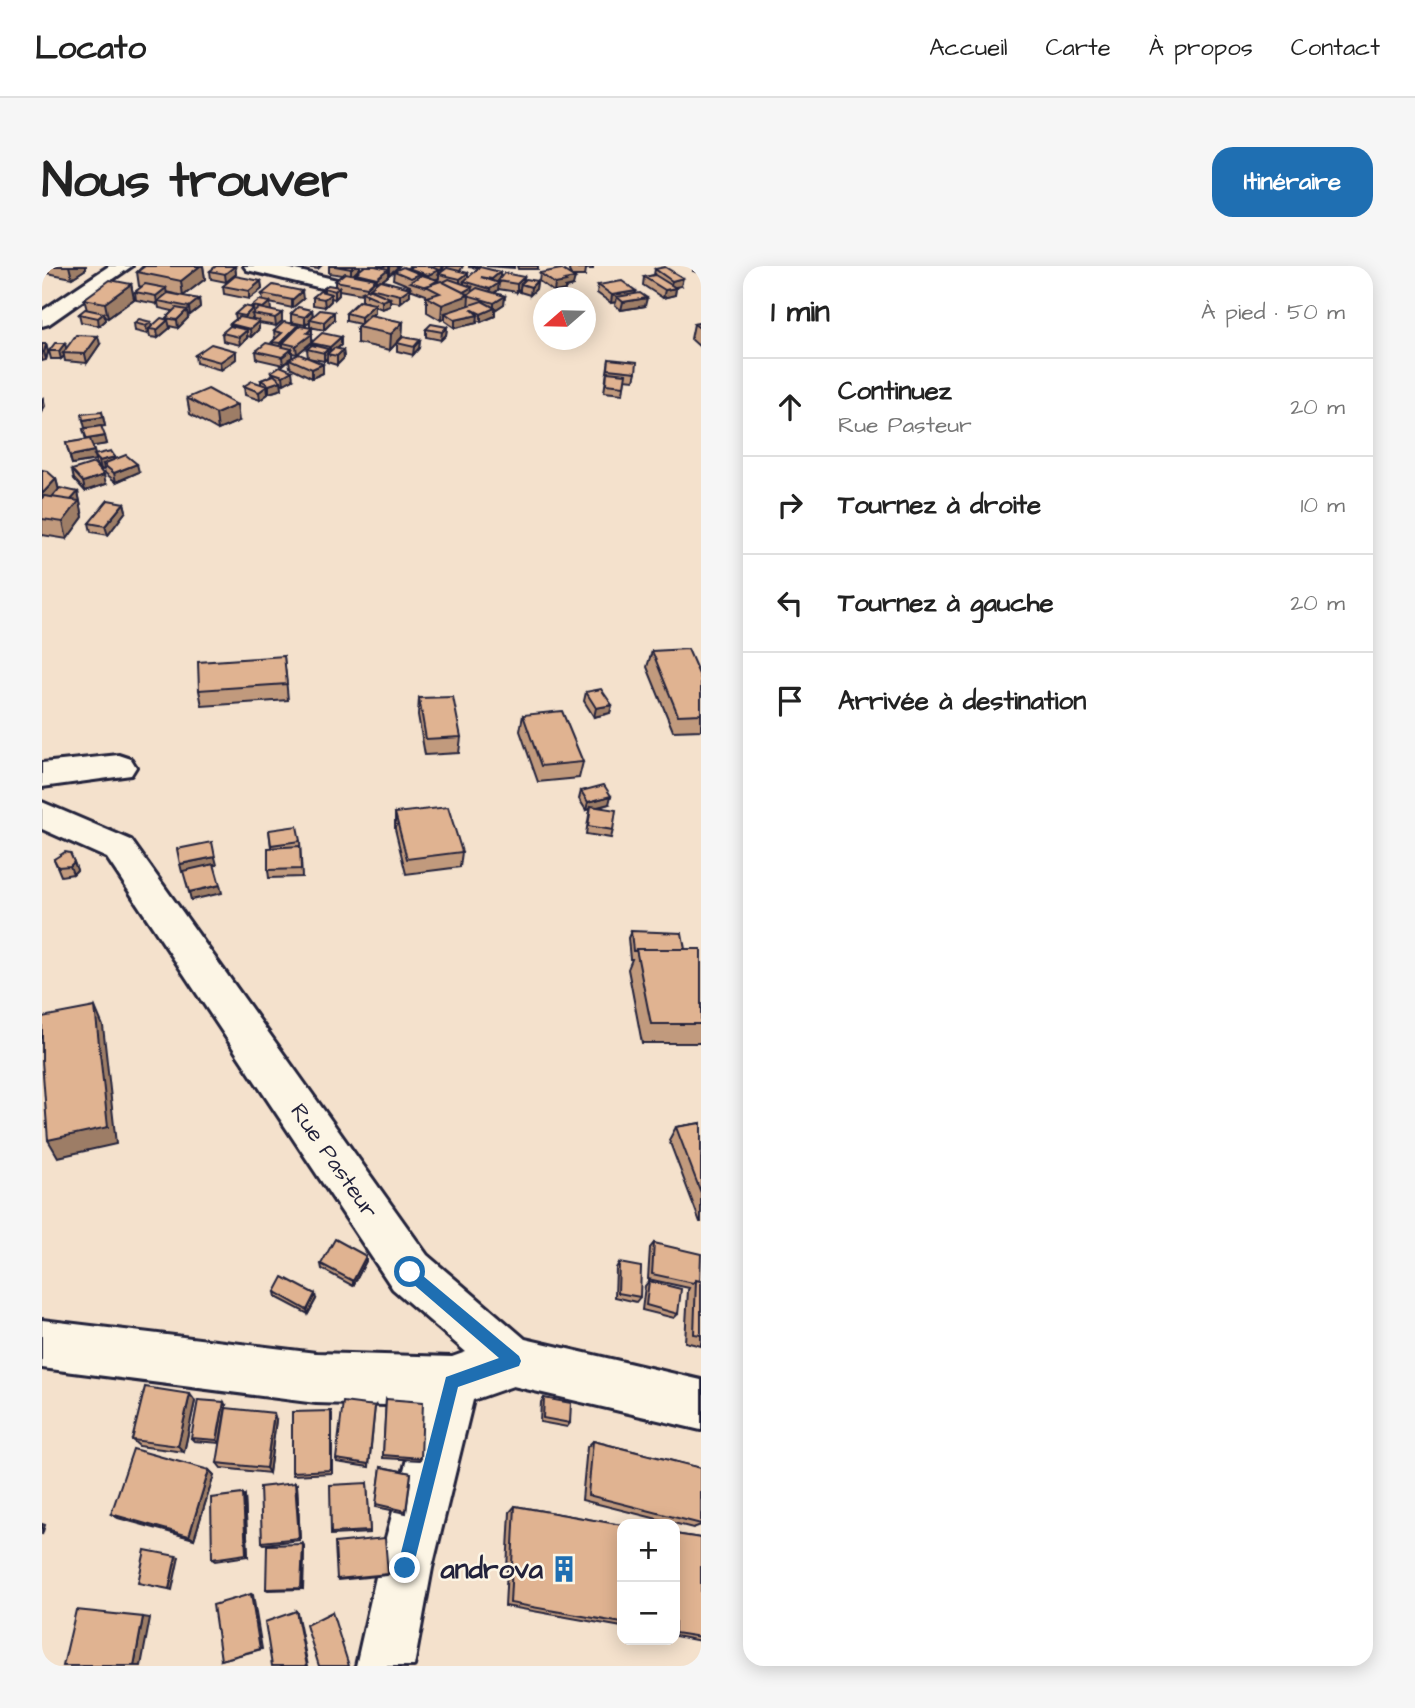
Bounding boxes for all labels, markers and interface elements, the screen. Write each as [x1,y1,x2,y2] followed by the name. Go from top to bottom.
[35,25,146,71] text: Locato
[929,31,1008,65] text: Accueil
[1046,31,1111,65] text: Carte
[1149,31,1253,65] text: À propos
[1291,31,1380,65] text: Contact
[1212,147,1373,217] button: Itinéraire
[42,148,348,216] text: Nous trouver
[533,287,596,350] north arrow
[771,291,830,333] text: 1 min
[1201,296,1345,328] text: À pied · 50 m
[838,373,952,409] text: Continuez
[771,388,809,426] icon: ahead
[1290,391,1345,423] text: 20 m
[838,409,972,441] text: Rue Pasteur
[771,486,809,524] icon: right
[838,487,1041,523] text: Tournez à droite
[1300,489,1345,521] text: 10 m
[771,584,809,622] icon: left
[838,585,1054,621] text: Tournez à gauche
[1290,587,1345,619] text: 20 m
[771,682,809,720] icon: arrive
[838,683,1086,719] text: Arrivée à destination
[283,1097,386,1225] street label: Rue Pasteur
[394,1256,425,1287] route start
[617,1519,680,1645] map controls
[617,1519,680,1582] button: +
[440,1550,544,1589] place label: androva
[389,1552,420,1583] route end
[549,1554,579,1584] building icon: androva
[617,1582,680,1645] button: −

